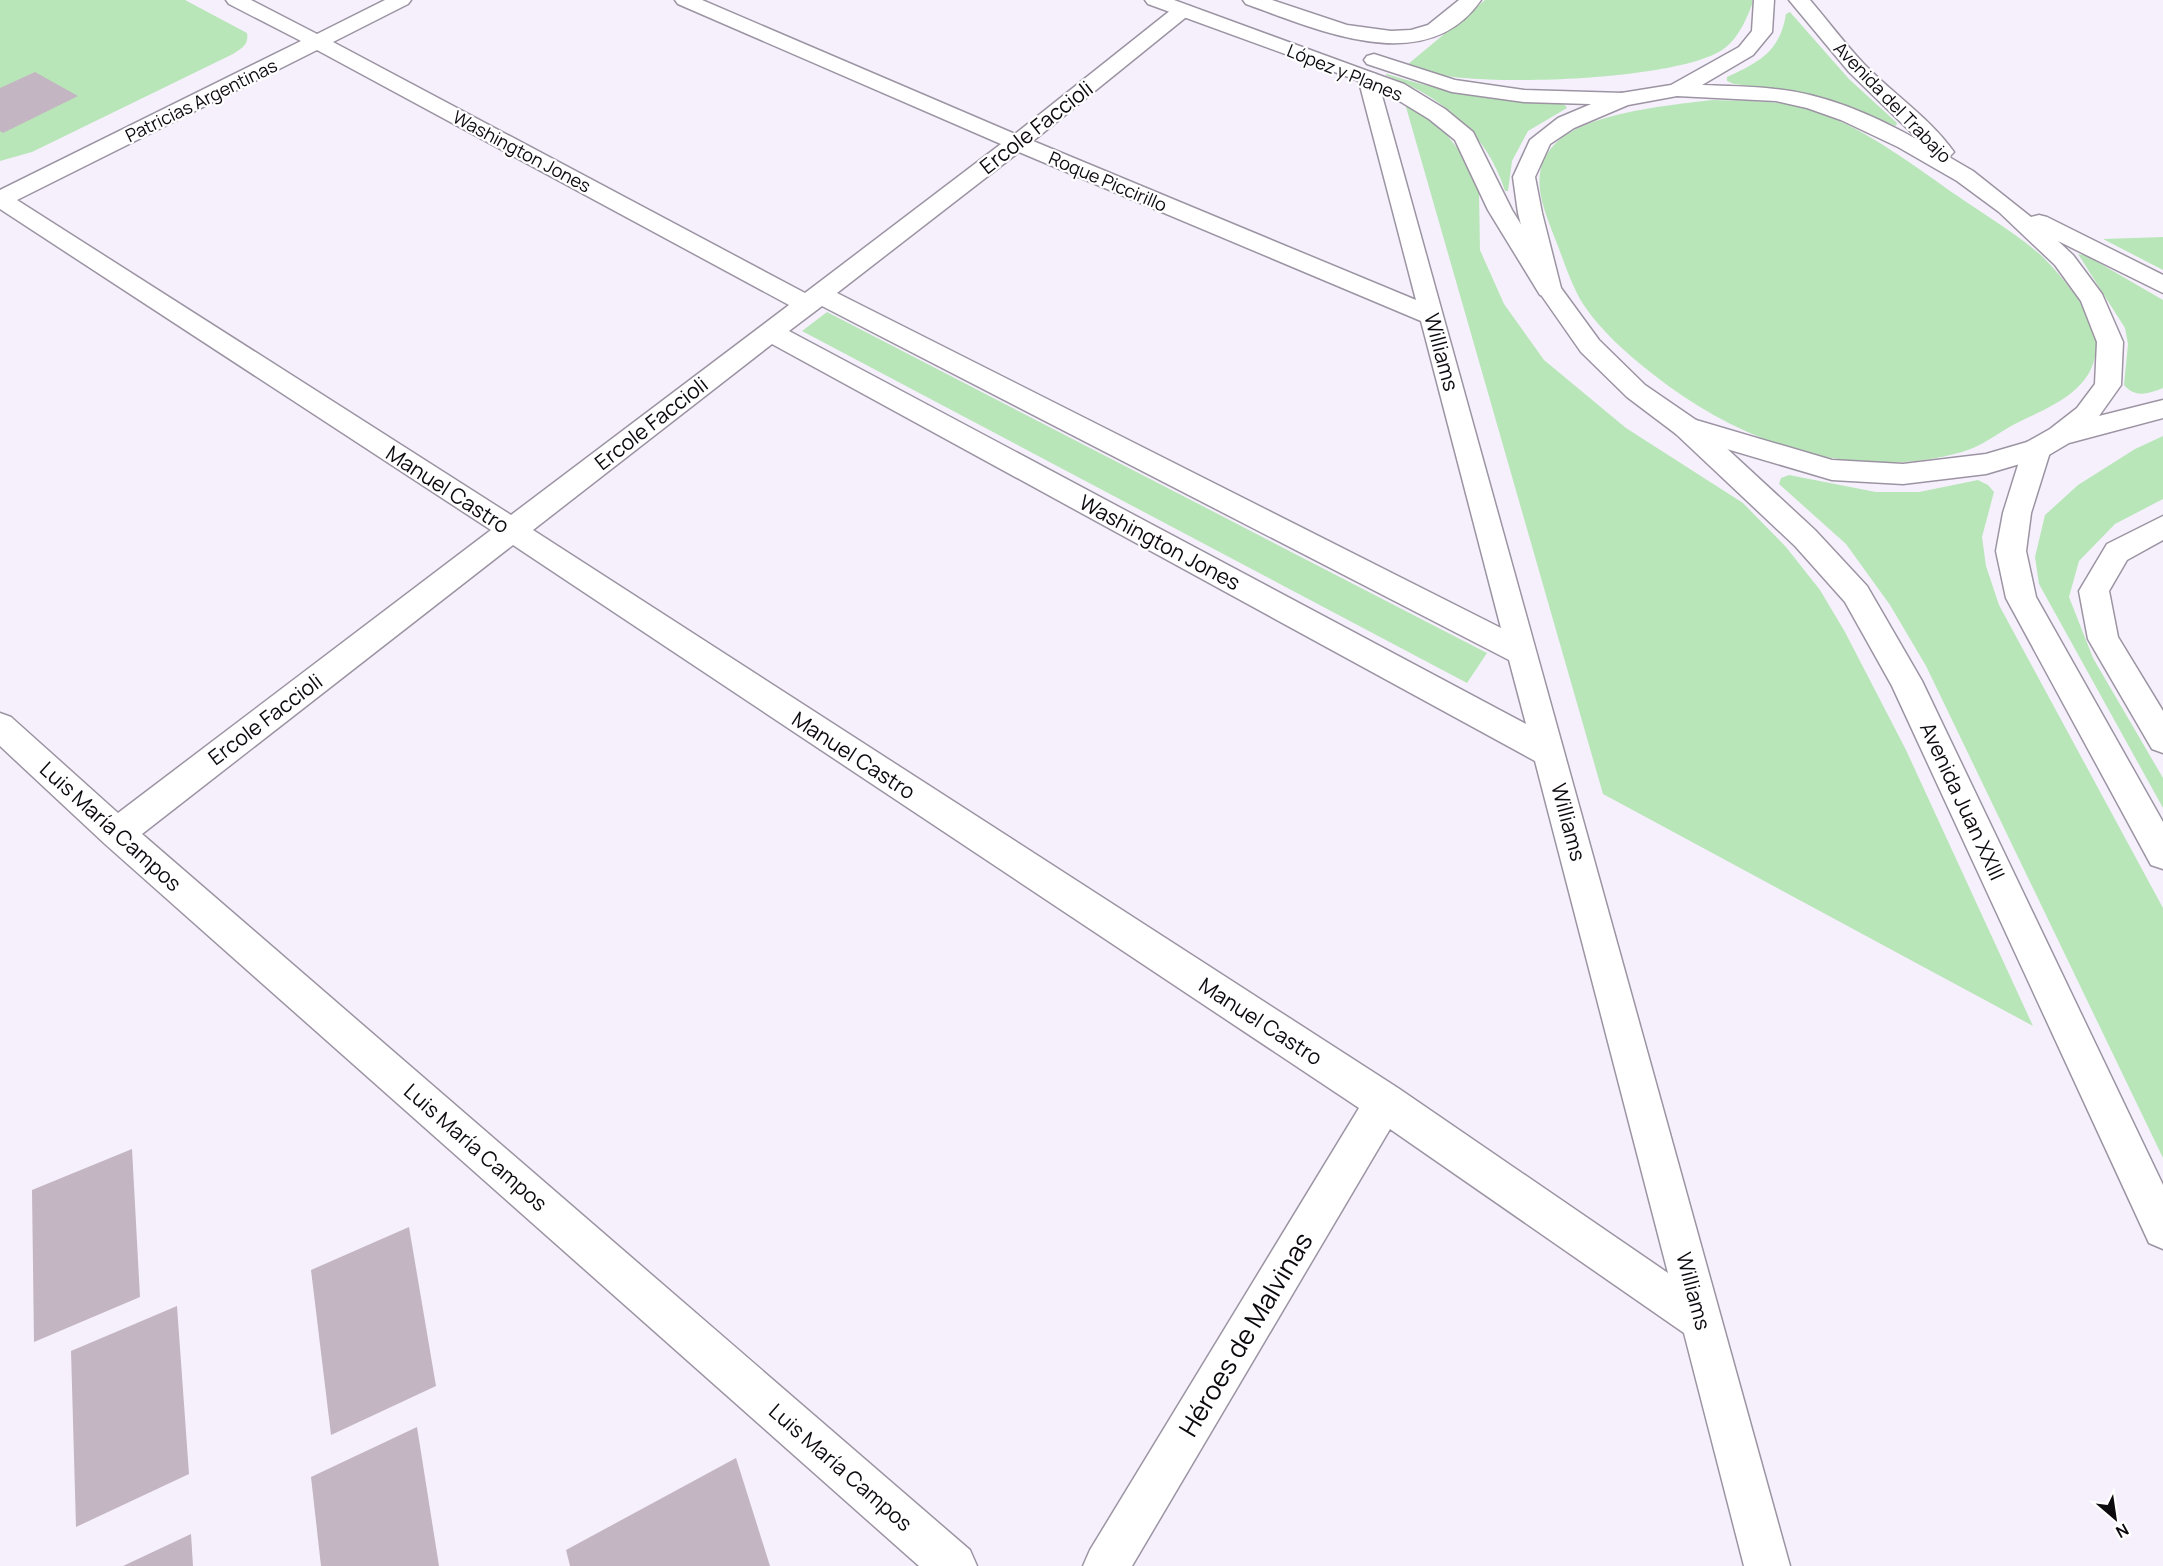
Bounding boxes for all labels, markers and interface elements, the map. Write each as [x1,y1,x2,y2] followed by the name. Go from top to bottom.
[1829,36,1957,168] street label: Avenida del Trabajo
[1284,38,1406,106] street label: López y Planes
[121,53,281,147] street label: Patricias Argentinas
[974,74,1098,180] street label: Ercole Faccioli
[449,104,595,198] street label: Washington Jones
[1045,145,1171,217] street label: Roque Piccirillo
[1418,310,1466,394] street label: Williams
[589,370,713,476] street label: Ercole Faccioli
[381,439,515,539] street label: Manuel Castro
[1075,488,1245,596] street label: Washington Jones
[202,667,328,771] street label: Ercole Faccioli
[787,705,921,805] street label: Manuel Castro
[1914,718,2012,884] street label: Avenida Juan XXIII
[34,755,188,897] street label: Luis María Campos
[1545,780,1593,864] street label: Williams
[1194,971,1328,1071] street label: Manuel Castro
[398,1077,554,1217] street label: Luis María Campos
[1170,1225,1320,1443] street label: Héroes de Malvinas
[1670,1249,1718,1333] street label: Williams
[763,1397,919,1537] street label: Luis María Campos
[2085,1488,2145,1548] north arrow
[2112,1519,2133,1544] text: N

